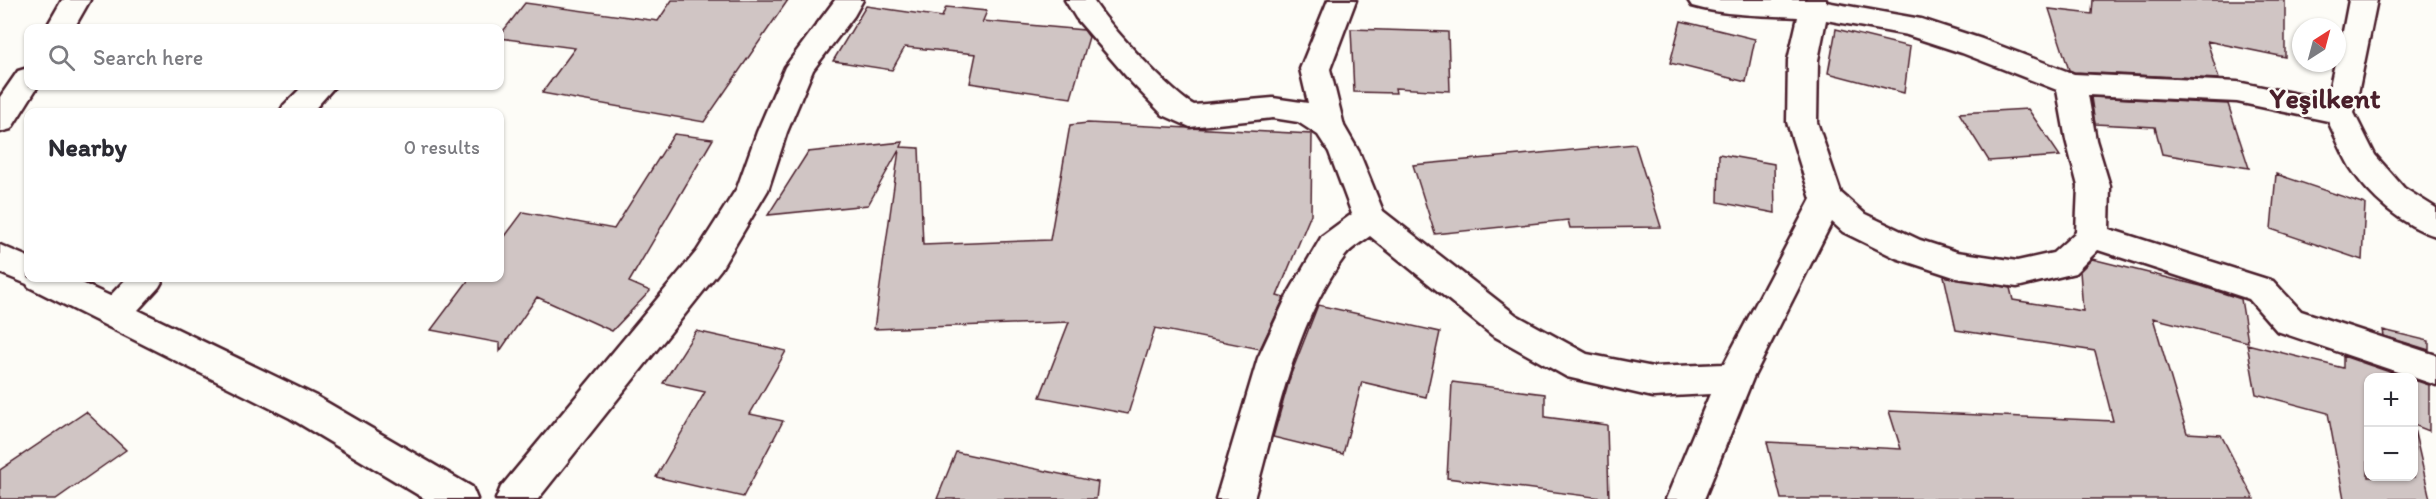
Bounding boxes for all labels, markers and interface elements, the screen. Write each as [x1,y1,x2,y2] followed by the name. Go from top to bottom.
[2292,18,2346,72] north arrow
[24,24,504,90] search box
[45,41,78,74] icon: search
[93,44,203,71] text: Search here
[2268,81,2381,115] district label: Yeşilkent
[48,131,127,163] text: Nearby
[404,135,480,159] text: 0 results
[2364,373,2418,481] map controls
[2364,373,2418,427] button: +
[2364,427,2418,481] button: −

